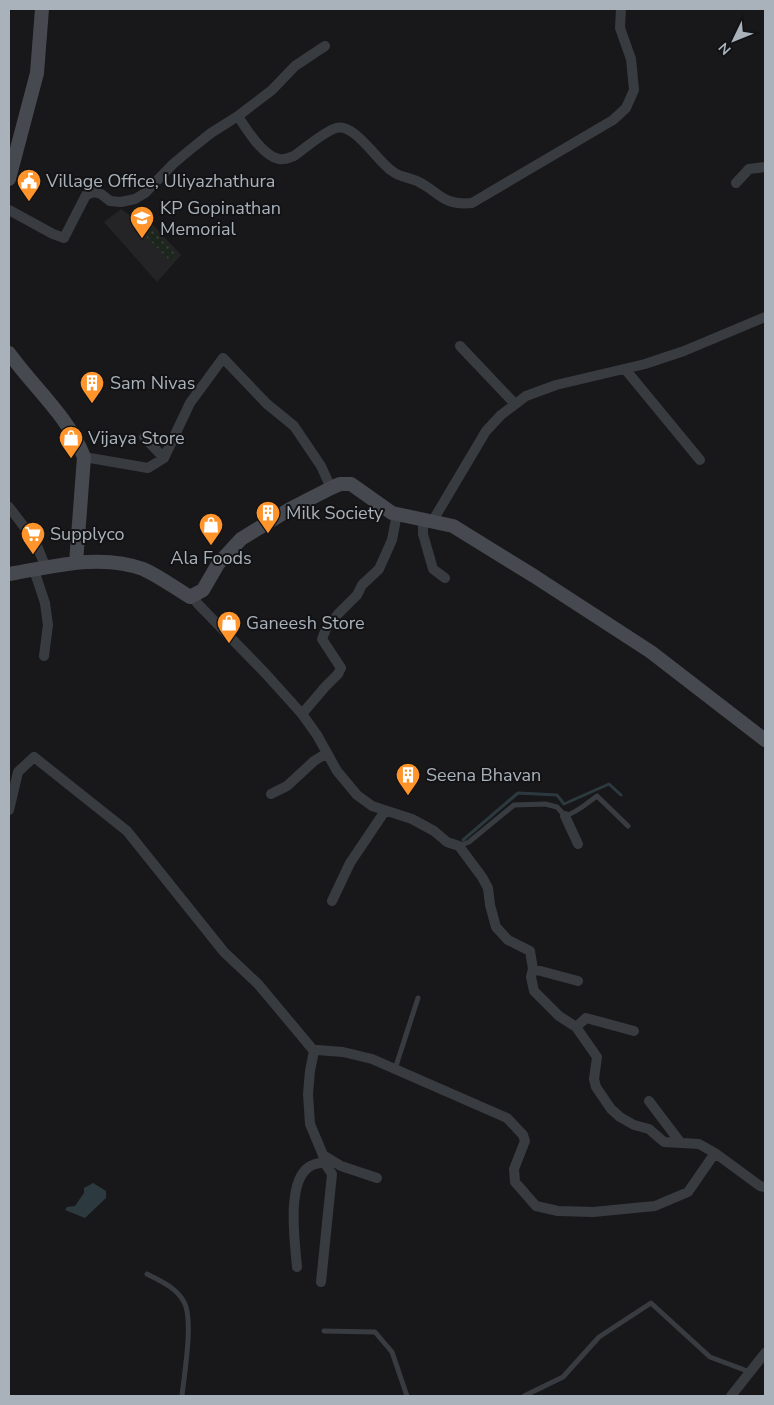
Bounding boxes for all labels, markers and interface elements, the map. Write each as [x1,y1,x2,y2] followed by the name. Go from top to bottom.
[709,15,759,65] north arrow
[714,38,735,59] text: N
[16,168,42,202] public building icon: Village Office, Uliyazhathura
[45,169,275,193] place label: Village Office, Uliyazhathura
[160,196,281,241] place label: KP Gopinathan Memorial
[129,205,155,239] school or university icon: KP Gopinathan Memorial
[79,370,105,404] building icon: Sam Nivas
[110,371,195,395] place label: Sam Nivas
[58,425,84,459] shop icon: Vijaya Store
[87,426,185,450] place label: Vijaya Store
[255,500,281,534] building icon: Milk Society
[286,501,384,525] place label: Milk Society
[198,512,224,546] shop icon: Ala Foods
[20,521,46,555] supermarket icon: Supplyco
[50,522,125,546] place label: Supplyco
[170,546,252,570] place label: Ala Foods
[216,610,242,644] shop icon: Ganeesh Store
[246,611,365,635] place label: Ganeesh Store
[395,762,421,796] building icon: Seena Bhavan
[426,763,541,787] place label: Seena Bhavan

